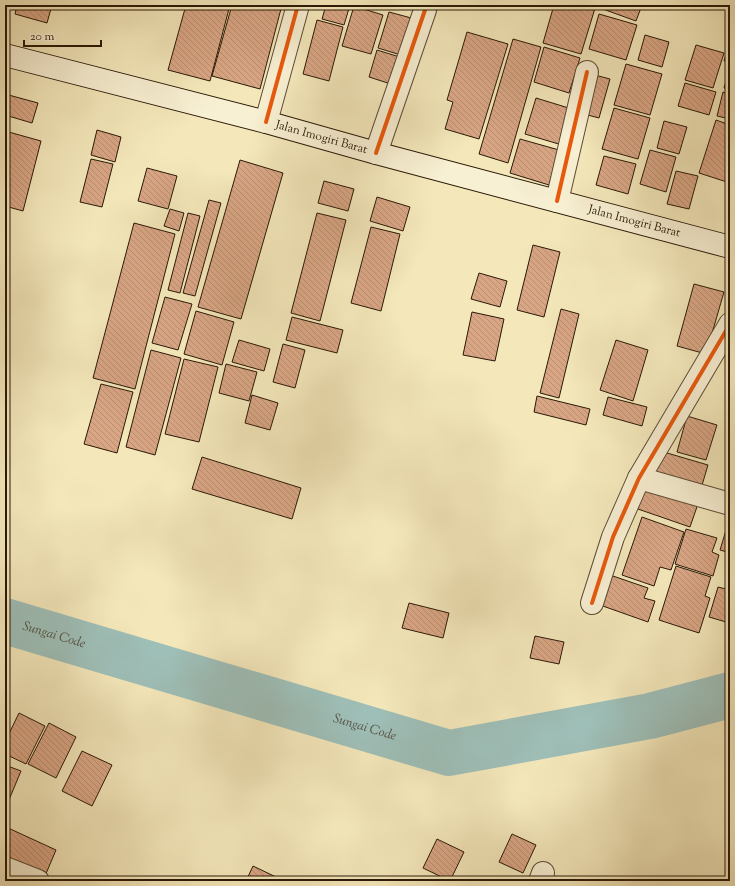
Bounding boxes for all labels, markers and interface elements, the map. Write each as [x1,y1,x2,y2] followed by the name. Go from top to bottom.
[24,22,101,48] scale bar
[30,28,55,46] text: 20 m
[272,116,369,159] street label: Jalan Imogiri Barat
[585,200,682,242] street label: Jalan Imogiri Barat
[20,618,88,653] water label: Sungai Code
[331,710,398,746] water label: Sungai Code

